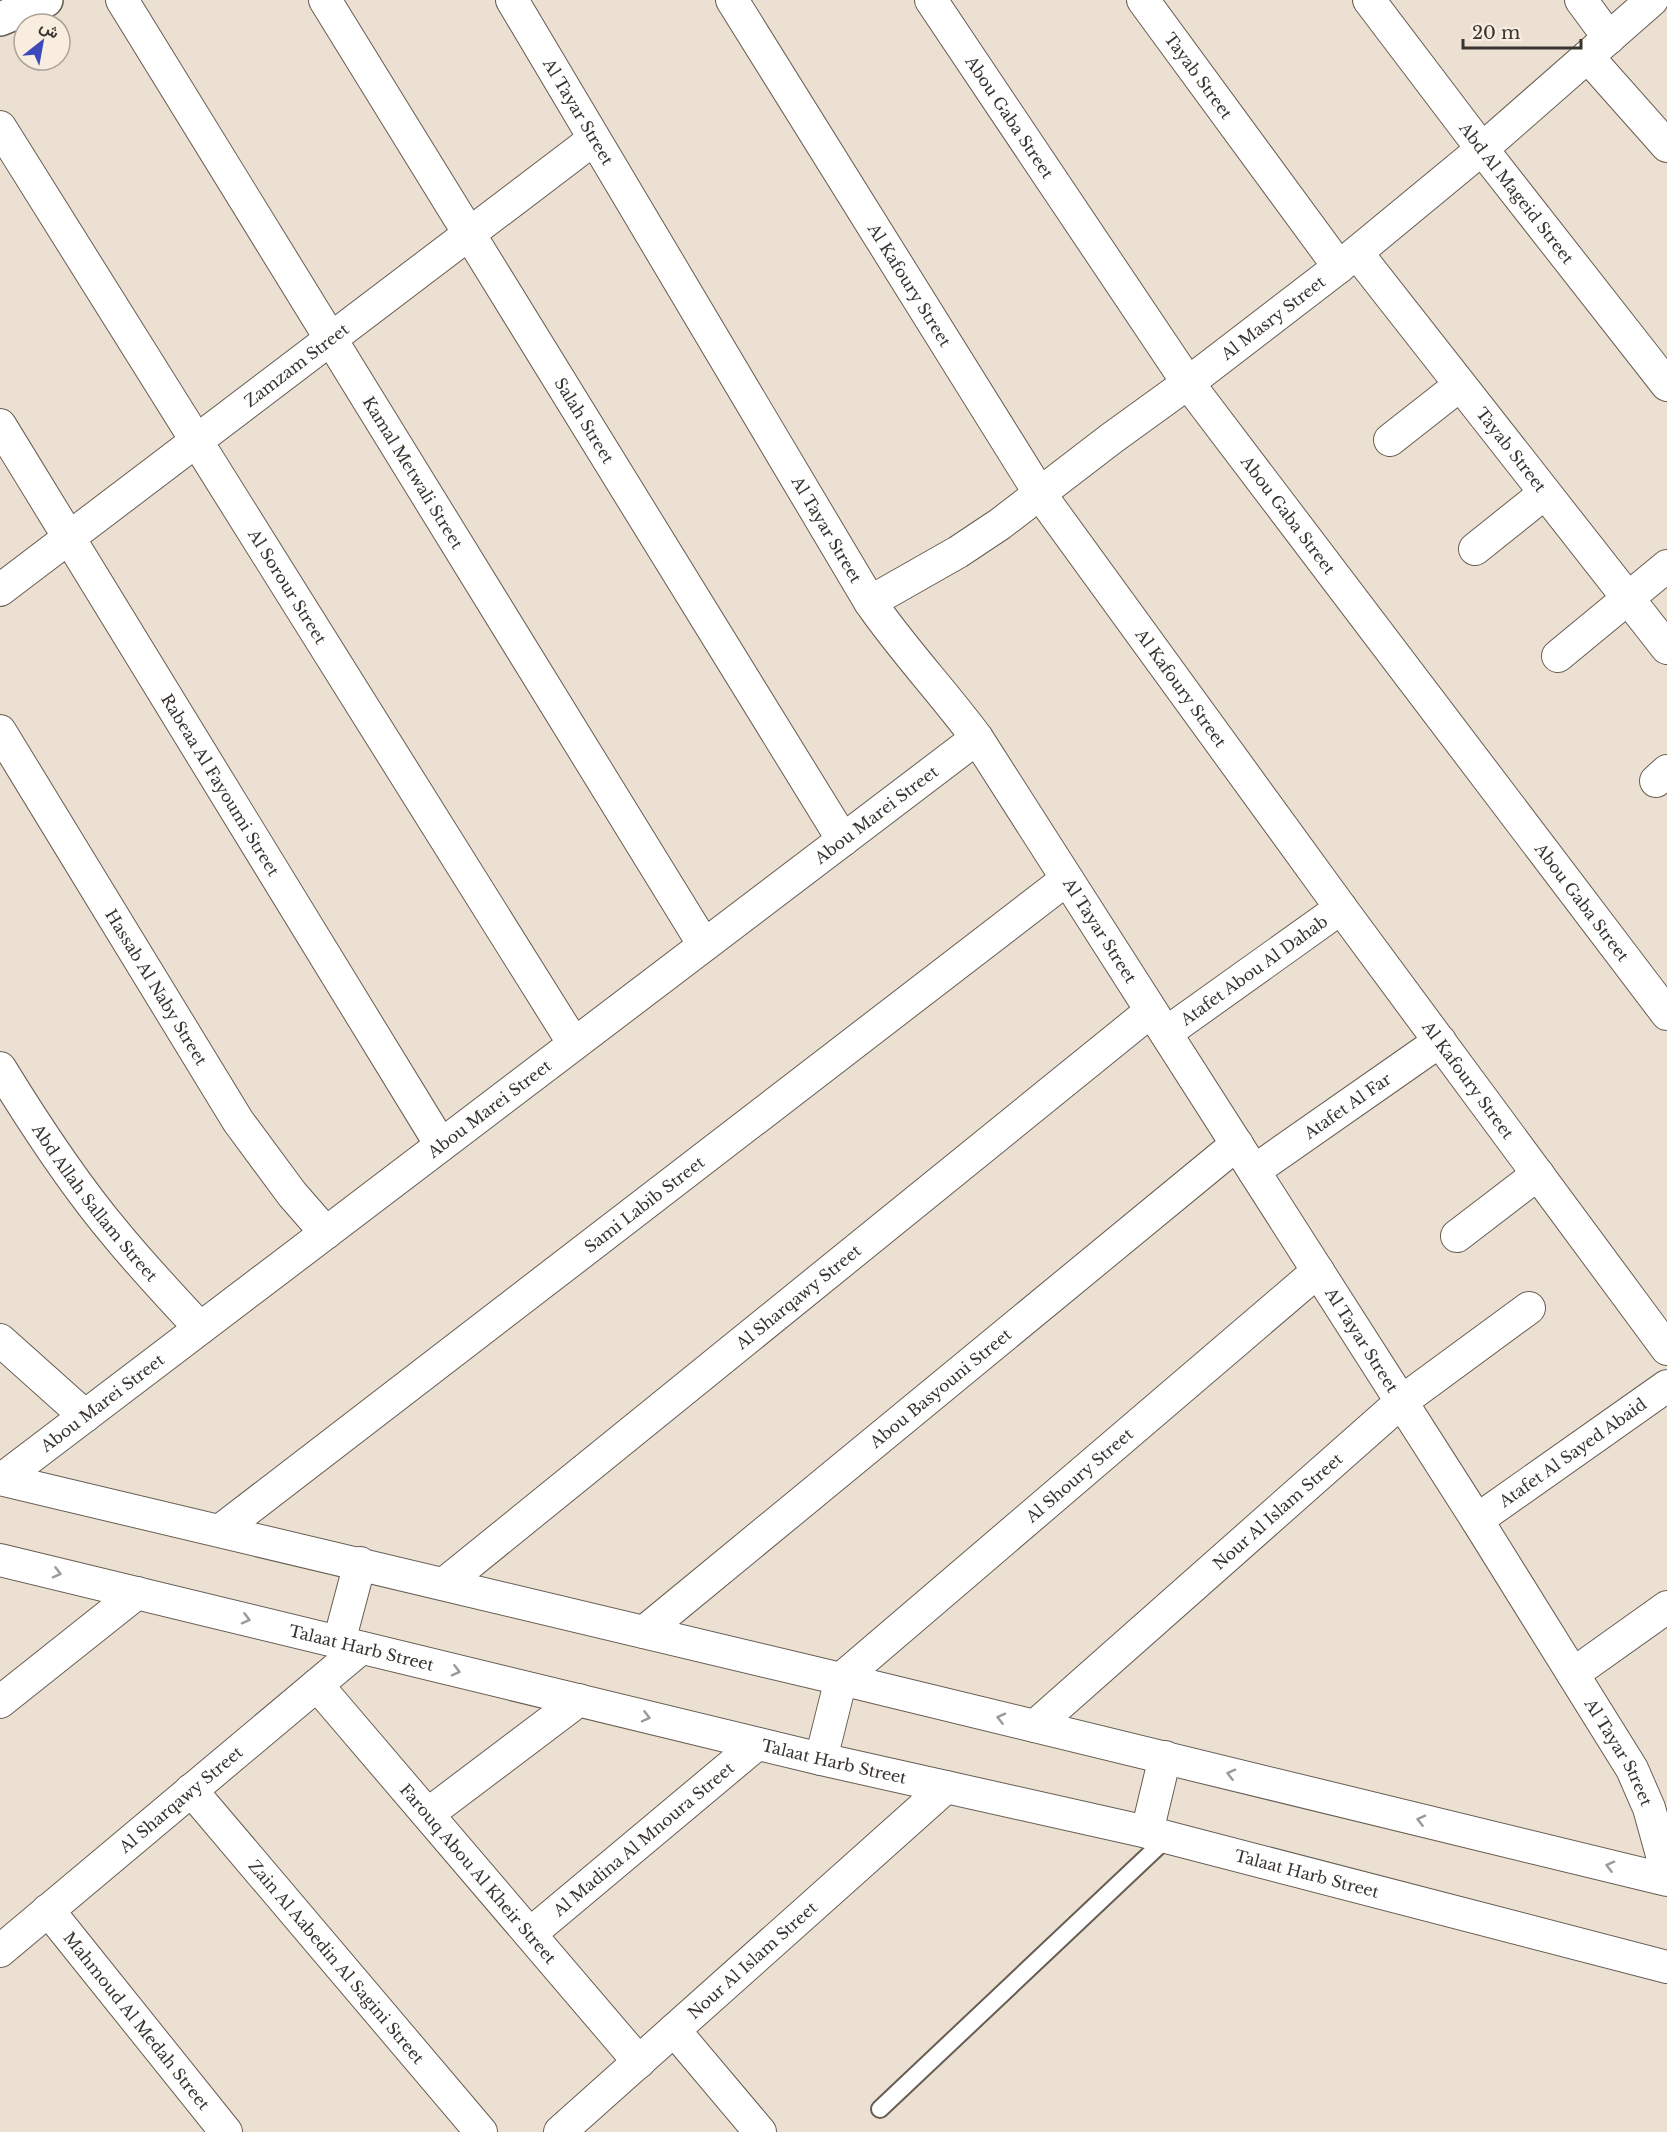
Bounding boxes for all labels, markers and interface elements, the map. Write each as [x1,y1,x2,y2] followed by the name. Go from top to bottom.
[12,12,72,72] north arrow
[1463,12,1582,50] scale bar
[36,16,63,43] text: ش
[1472,22,1520,44] text: 20 m
[1160,29,1237,123] street label: Tayab Street
[961,51,1058,182] street label: Abou Gaba Street
[539,54,618,169] street label: Al Tayar Street
[1455,118,1578,268] street label: Abd Al Mageid Street
[863,219,956,350] street label: Al Kafoury Street
[1216,271,1329,365] street label: Al Masry Street
[240,319,353,411] street label: Zamzam Street
[550,374,618,467] street label: Salah Street
[359,393,468,552] street label: Kamal Metwali Street
[1472,403,1551,496] street label: Tayab Street
[1236,451,1340,578] street label: Abou Gaba Street
[787,472,866,586] street label: Al Tayar Street
[244,524,331,648] street label: Al Sorour Street
[1131,624,1231,751] street label: Al Kafoury Street
[157,690,284,880] street label: Rabeaa Al Fayoumi Street
[810,761,942,869] street label: Abou Marei Street
[1530,838,1633,965] street label: Abou Gaba Street
[1059,874,1141,987] street label: Al Tayar Street
[101,905,211,1069] street label: Hassab Al Naby Street
[1176,911,1331,1030] street label: Atafet Abou Al Dahab
[1418,1017,1518,1143] street label: Al Kafoury Street
[423,1055,555,1163] street label: Abou Marei Street
[1299,1068,1395,1144] street label: Atafet Al Far
[28,1119,162,1285] street label: Abd Allah Sallam Street
[580,1152,708,1257] street label: Sami Labib Street
[731,1240,865,1354] street label: Al Sharqawy Street
[1321,1283,1403,1396] street label: Al Tayar Street
[865,1324,1015,1453] street label: Abou Basyouni Street
[36,1349,168,1457] street label: Abou Marei Street
[1494,1394,1650,1512] street label: Atafet Al Sayed Abaid
[1021,1424,1137,1527] street label: Al Shoury Street
[1209,1449,1346,1574] street label: Nour Al Islam Street
[52,1566,62,1579] one-way arrow
[241,1612,251,1625] one-way arrow
[287,1620,436,1675] street label: Talaat Harb Street
[451,1663,461,1676] one-way arrow
[1580,1694,1657,1809] street label: Al Tayar Street
[640,1709,650,1722] one-way arrow
[996,1712,1006,1725] one-way arrow
[759,1735,908,1788] street label: Talaat Harb Street
[114,1742,247,1857] street label: Al Sharqawy Street
[548,1758,738,1921] street label: Al Madina Al Mnoura Street
[1227,1768,1237,1781] one-way arrow
[396,1779,560,1968] street label: Farouq Abou Al Kheir Street
[1416,1814,1426,1827] one-way arrow
[1233,1845,1381,1902] street label: Talaat Harb Street
[244,1856,429,2068] street label: Zain Al Aabedin Al Sagini Street
[1605,1861,1615,1874] one-way arrow
[684,1897,821,2023] street label: Nour Al Islam Street
[59,1928,214,2114] street label: Mahmoud Al Medah Street

